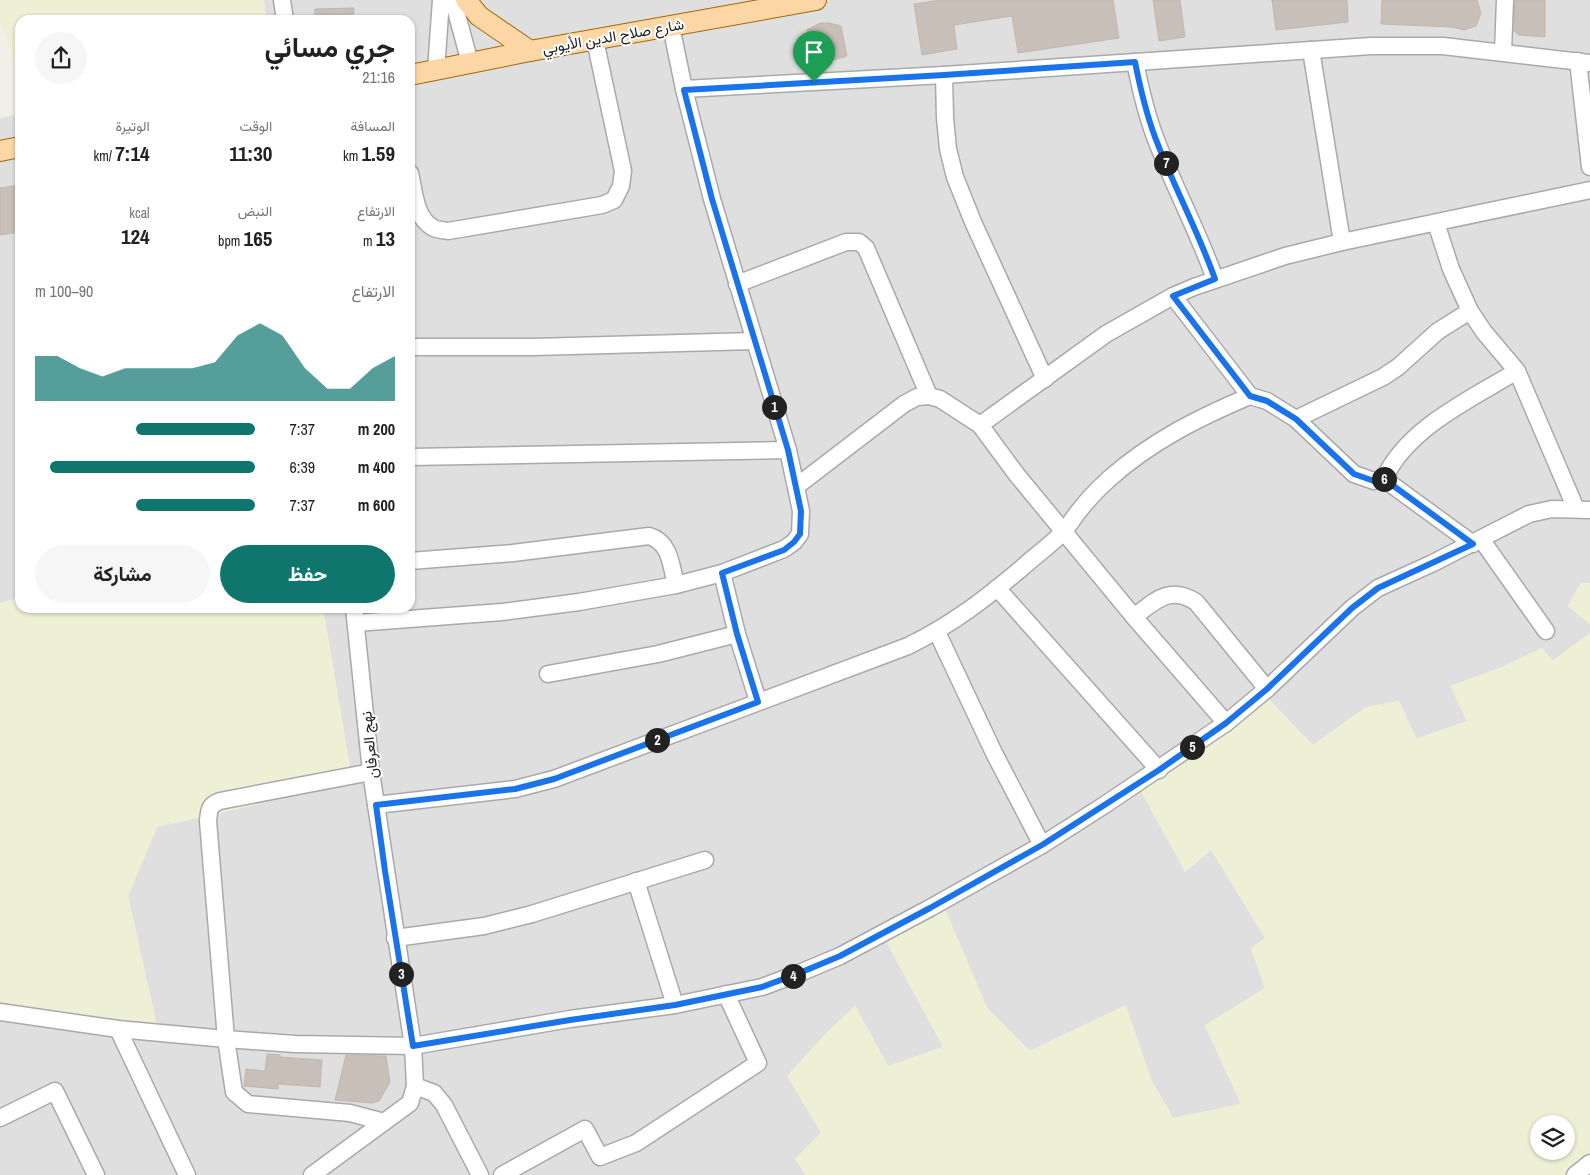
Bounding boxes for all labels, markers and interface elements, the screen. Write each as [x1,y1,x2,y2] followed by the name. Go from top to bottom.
[540,13,686,62] street label: شارع صلاح الدين الأيوبي
[264,28,395,66] text: جري مسائي
[793,31,835,82] pin
[35,32,87,84] button: share
[800,38,828,66] icon: arrive
[362,66,395,88] text: 21:16
[115,117,150,135] text: الوتيرة
[239,117,272,135] text: الوقت
[351,117,395,135] text: المسافة
[115,139,150,168] text: 7:14
[229,139,272,168] text: 11:30
[361,139,395,168] text: 1.59
[94,147,115,165] text: /km
[343,147,361,165] text: km
[1154,150,1178,176] pin: 7
[1163,154,1170,172] text: 7
[238,202,272,220] text: النبض
[357,202,395,220] text: الارتفاع
[129,204,150,222] text: kcal
[121,222,150,251] text: 124
[244,224,272,253] text: 165
[376,224,395,253] text: 13
[218,232,244,250] text: bpm
[363,232,376,250] text: m
[35,280,93,302] text: 90–100 m
[352,280,395,302] text: الارتفاع
[762,394,786,420] pin: 1
[771,398,778,416] text: 1
[289,418,315,440] text: 7:37
[358,418,395,440] text: 200 m
[289,456,315,478] text: 6:39
[358,456,395,478] text: 400 m
[1372,466,1396,492] pin: 6
[1381,470,1388,488] text: 6
[289,494,315,516] text: 7:37
[358,494,395,516] text: 600 m
[35,545,210,603] button: مشاركة
[220,545,395,603] button: حفظ
[355,710,384,780] street label: نهج العرفان
[644,728,670,752] pin: 2
[654,731,661,749] text: 2
[1180,734,1204,760] pin: 5
[1189,738,1196,756] text: 5
[388,962,414,986] pin: 3
[780,964,806,988] pin: 4
[398,965,405,983] text: 3
[790,967,797,985] text: 4
[1530,1115,1575,1160] map controls
[1530,1115,1575,1160] button: layers

